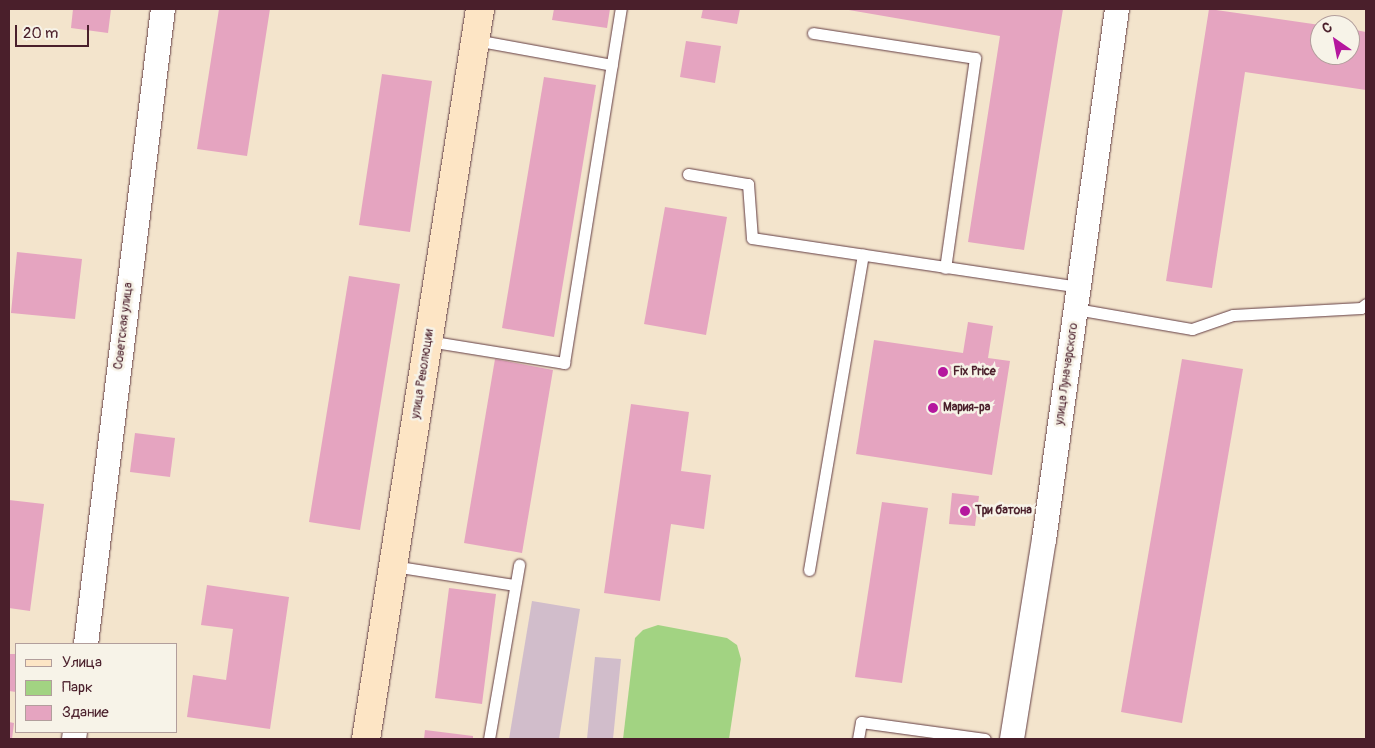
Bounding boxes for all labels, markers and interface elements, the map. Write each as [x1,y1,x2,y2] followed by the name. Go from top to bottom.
[18,15,91,47] scale bar
[1310,15,1360,65] north arrow
[1319,18,1335,37] text: С
[23,24,58,43] text: 20 m
[112,282,136,370] street label: Советская улица
[1053,322,1081,426] street label: улица Луначарского
[409,328,437,420] street label: улица Революции
[953,365,996,379] place label: Fix Price
[937,366,949,378] marker: Fix Price
[943,401,990,415] place label: Мария-ра
[927,402,939,414] marker: Мария-ра
[975,504,1032,518] place label: Три батона
[959,505,971,517] marker: Три батона
[15,643,178,733] legend
[62,653,102,672] text: Улица
[62,678,93,697] text: Парк
[62,703,109,722] text: Здание

